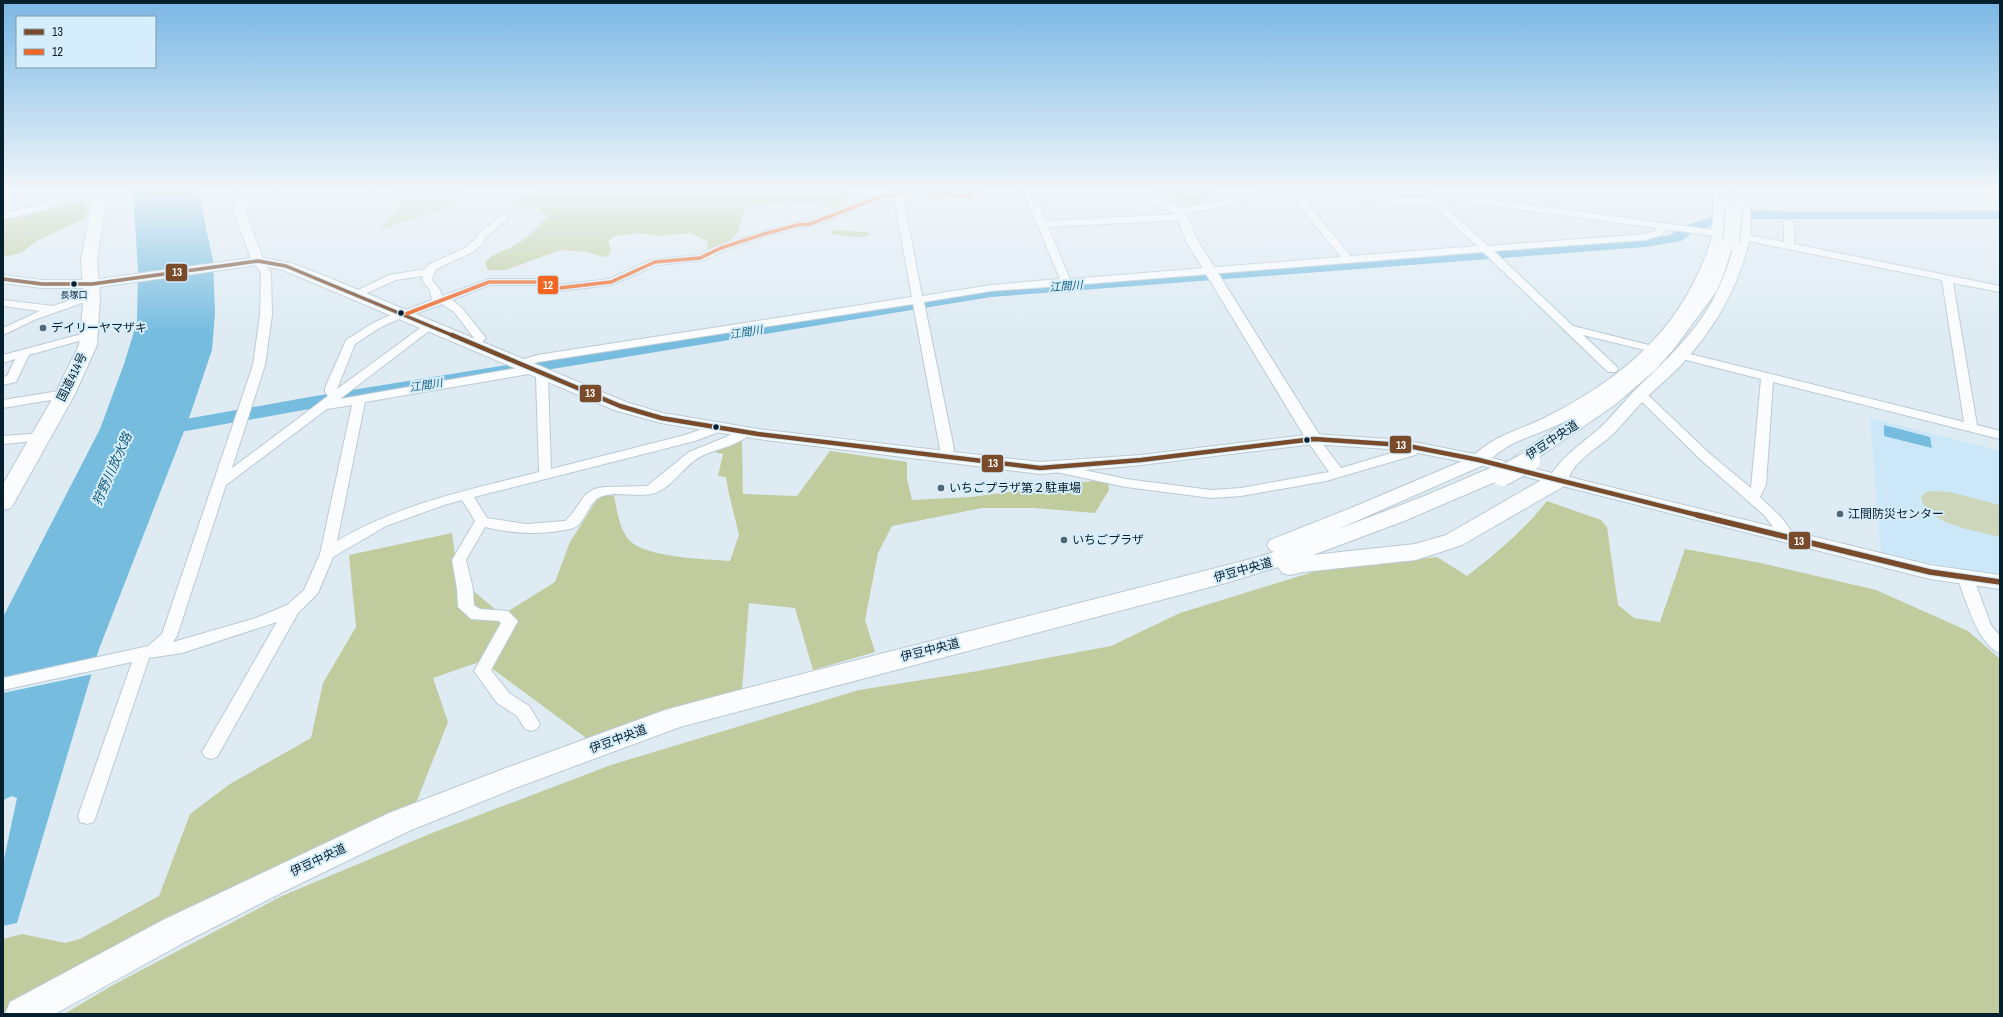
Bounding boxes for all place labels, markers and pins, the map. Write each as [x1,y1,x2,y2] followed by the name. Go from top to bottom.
[69,279,79,289] marker: 長塚口
[60,289,88,301] place label: 長塚口
[396,308,406,318] unlabelled marker
[51,320,147,336] place label: デイリーヤマザキ
[38,323,48,333] marker: デイリーヤマザキ
[711,422,721,432] unlabelled marker
[1302,435,1312,445] unlabelled marker
[949,480,1081,496] place label: いちごプラザ第２駐車場
[936,483,946,493] marker: いちごプラザ第２駐車場
[1848,506,1944,522] place label: 江間防災センター
[1835,509,1845,519] marker: 江間防災センター
[1072,532,1144,548] place label: いちごプラザ
[1059,535,1069,545] marker: いちごプラザ

